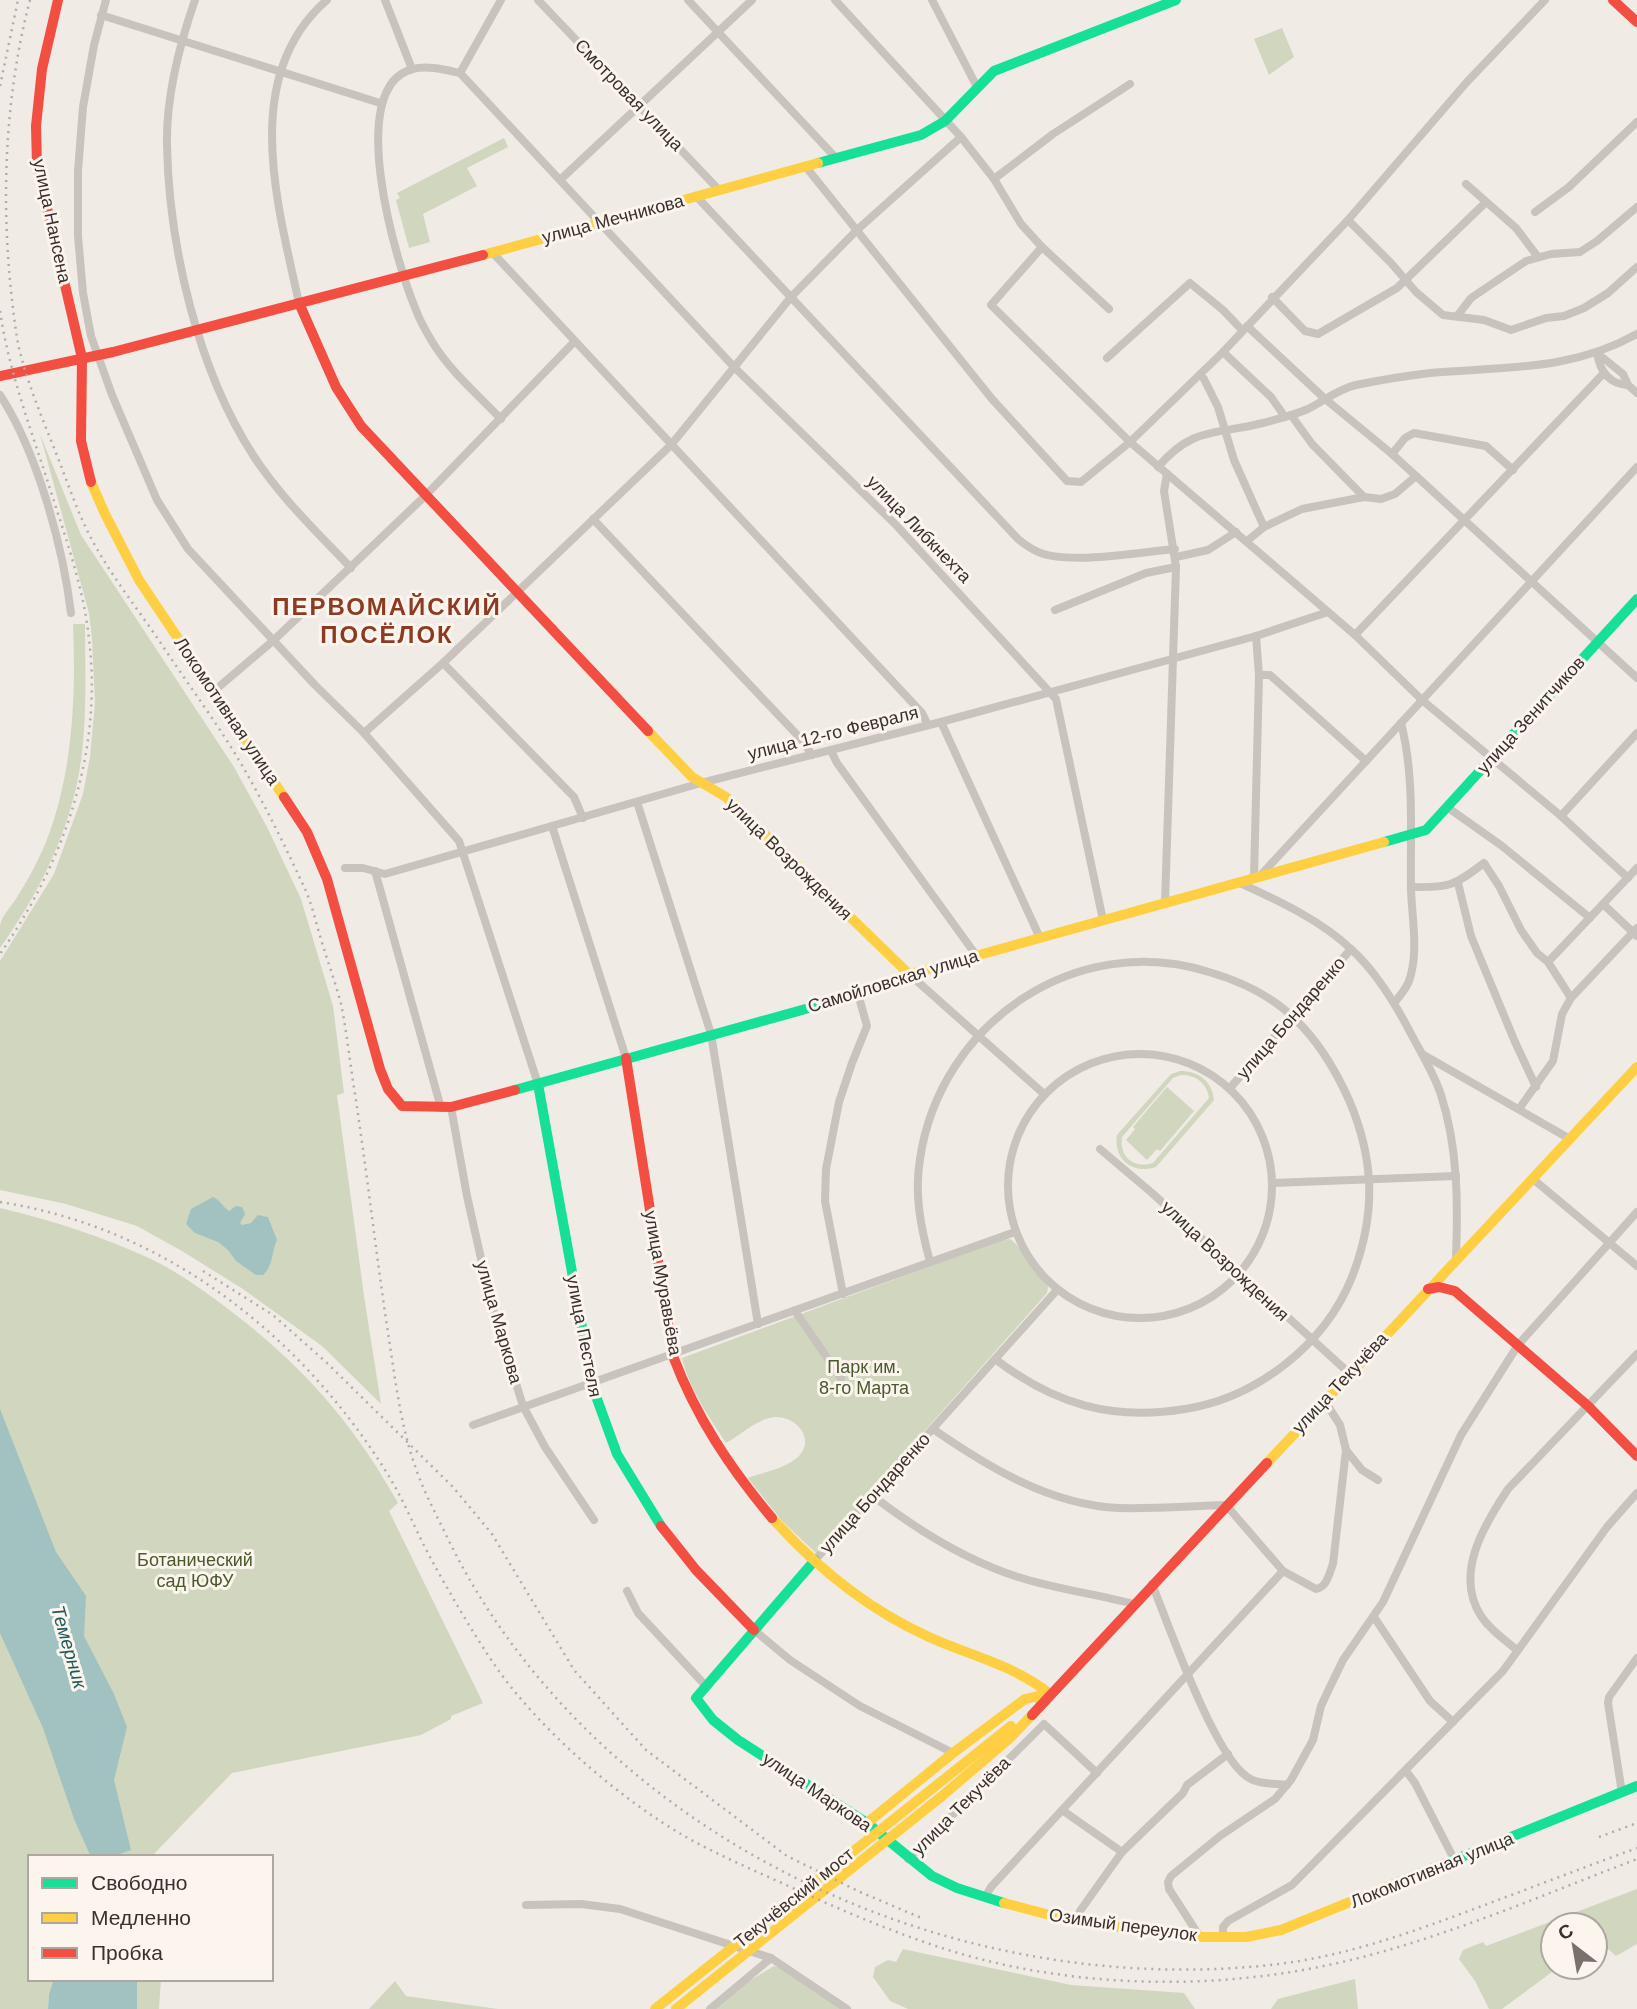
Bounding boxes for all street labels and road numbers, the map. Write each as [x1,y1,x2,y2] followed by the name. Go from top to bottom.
[571,35,688,155] street label: Смотровая улица
[29,157,75,286] street label: улица Нансена
[540,190,687,248] street label: улица Мечникова
[863,471,976,587] street label: улица Либкнехта
[170,633,284,790] street label: Локомотивная улица
[1473,652,1589,778] street label: улица Зенитчиков
[746,702,920,764] street label: улица 12-го Февраля
[722,794,856,924] street label: улица Возрождения
[805,945,982,1016] street label: Самойловская улица
[1233,953,1349,1083] street label: улица Бондаренко
[1157,1197,1293,1325] street label: улица Возрождения
[640,1209,686,1358] street label: улица Муравьёва
[472,1258,526,1387] street label: улица Маркова
[562,1273,606,1399] street label: улица Пестеля
[1288,1328,1392,1437] street label: улица Текучёва
[816,1429,934,1557] street label: улица Бондаренко
[759,1748,876,1836] street label: улица Маркова
[908,1752,1015,1859] street label: улица Текучёва
[1348,1828,1517,1912] street label: Локомотивная улица
[730,1844,858,1952] street label: Текучёвский мост
[1048,1905,1199,1945] street label: Озимый переулок

